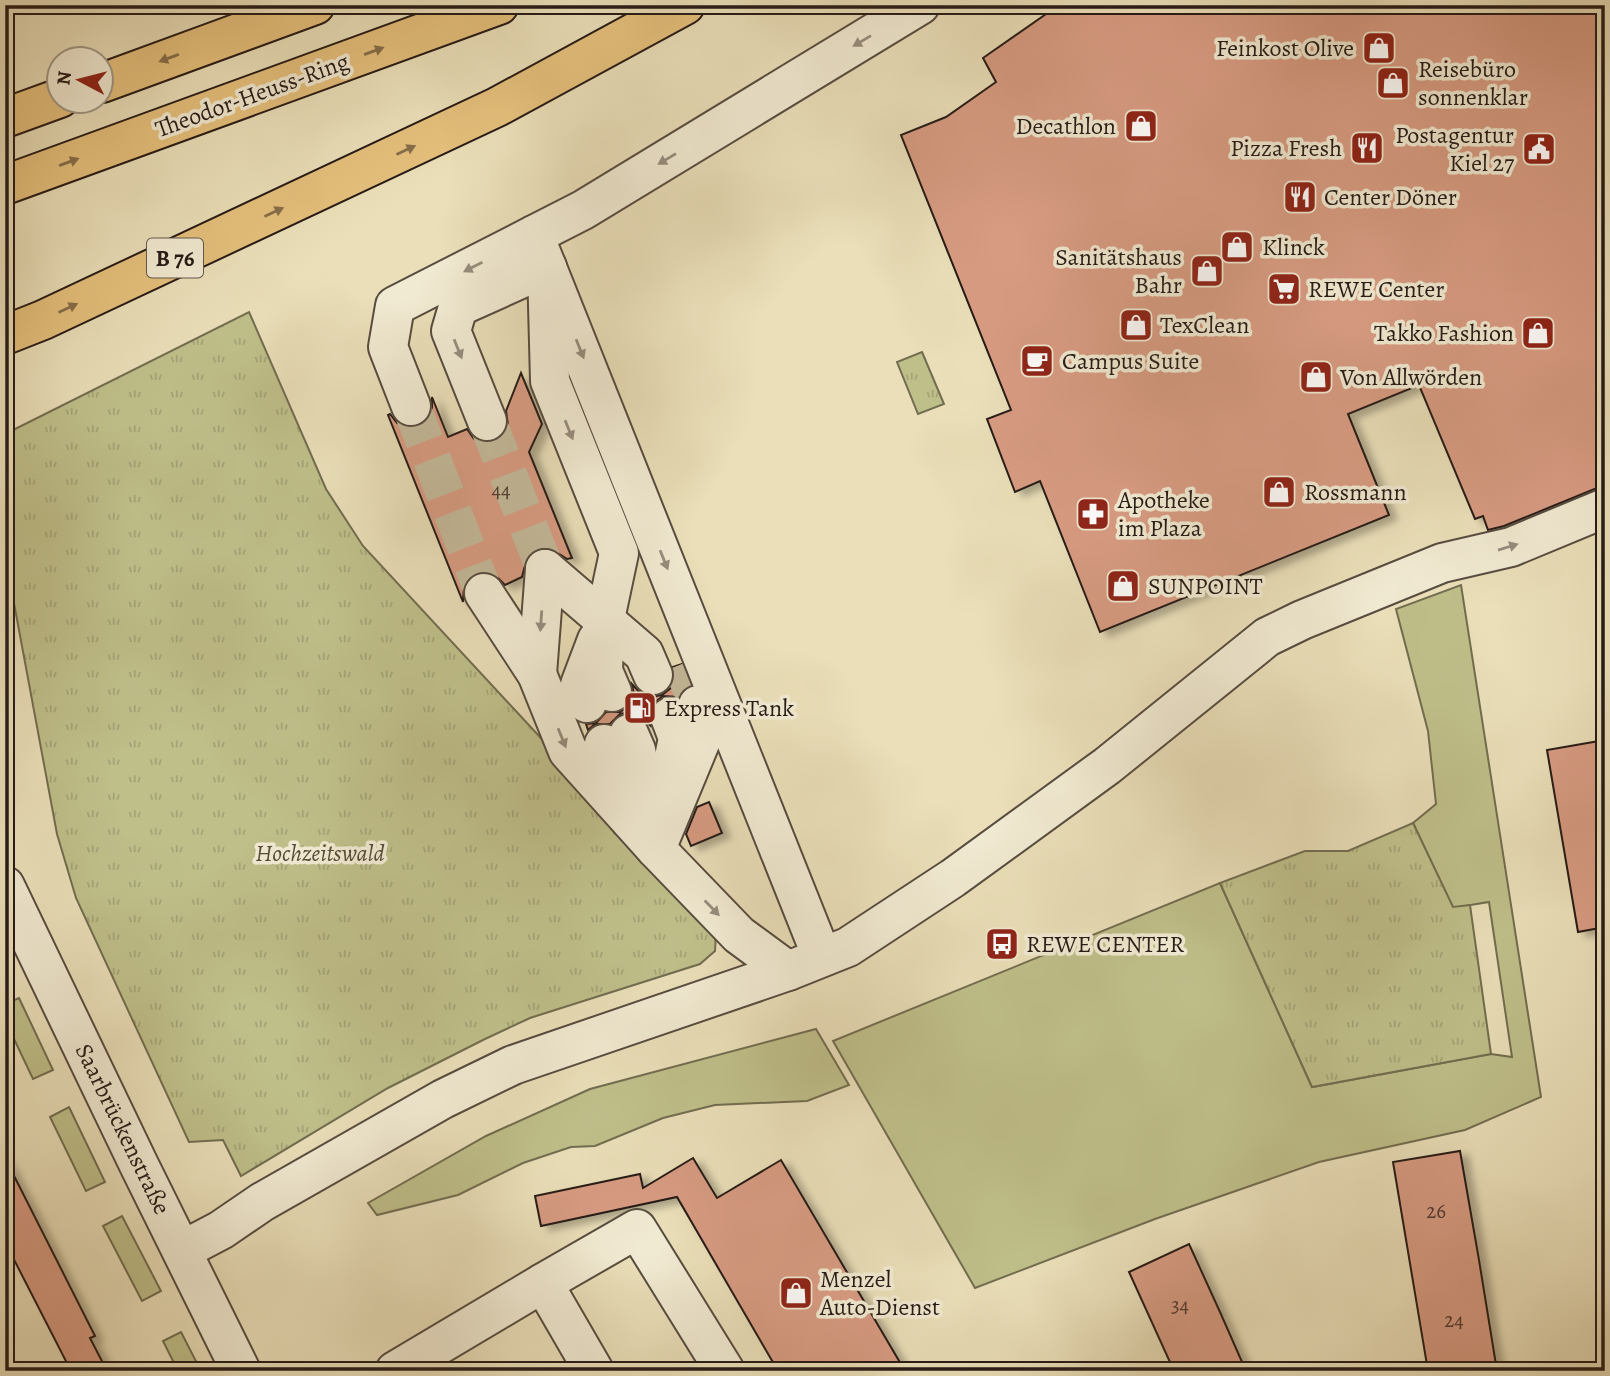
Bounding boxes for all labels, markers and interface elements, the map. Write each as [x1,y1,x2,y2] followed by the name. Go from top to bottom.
[1360,29,1398,67] shop icon: Feinkost Olive
[1216,32,1354,64] place label: Feinkost Olive
[852,34,871,47] one-way arrow
[151,45,353,145] street label: Theodor-Heuss-Ring
[364,45,385,56] one-way arrow
[46,46,116,116] north arrow
[159,53,180,64] one-way arrow
[1418,53,1528,113] place label: Reisebüro sonnenklar
[1374,64,1412,102] shop icon: Reisebüro sonnenklar
[50,69,78,87] text: N
[1122,107,1160,145] shop icon: Decathlon
[1016,110,1116,142] place label: Decathlon
[1395,119,1515,179] place label: Postagentur Kiel 27
[1348,129,1386,167] restaurant icon: Pizza Fresh
[1520,130,1558,168] public building icon: Postagentur Kiel 27
[1230,132,1342,164] place label: Pizza Fresh
[396,144,416,156] one-way arrow
[658,152,677,165] one-way arrow
[59,156,80,167] one-way arrow
[1281,178,1319,216] restaurant icon: Center Döner
[1324,181,1457,213] place label: Center Döner
[264,206,284,218] one-way arrow
[1218,228,1256,266] shop icon: Klinck
[1262,231,1325,263] place label: Klinck
[147,238,203,278] road number: B 76
[1055,241,1182,301] place label: Sanitätshaus Bahr
[1188,252,1226,290] shop icon: Sanitätshaus Bahr
[463,261,483,272] one-way arrow
[1265,270,1303,308] supermarket icon: REWE Center
[1308,273,1444,305] place label: REWE Center
[58,303,78,314] one-way arrow
[1117,306,1155,344] shop icon: TexClean
[1160,309,1249,341] place label: TexClean
[1519,314,1557,352] shop icon: Takko Fashion
[1374,317,1514,349] place label: Takko Fashion
[453,339,464,360] one-way arrow
[574,339,585,360] one-way arrow
[1018,342,1056,380] cafe icon: Campus Suite
[1062,345,1199,377] place label: Campus Suite
[1297,358,1335,396] shop icon: Von Allwörden
[1339,361,1482,393] place label: Von Allwörden
[564,419,575,440] one-way arrow
[1260,473,1298,511] shop icon: Rossmann
[491,476,511,504] house number: 44
[1304,476,1407,508] place label: Rossmann
[1117,484,1210,544] place label: Apotheke im Plaza
[1074,495,1112,533] pharmacy icon: Apotheke im Plaza
[1498,541,1519,551] one-way arrow
[659,550,670,571] one-way arrow
[1104,567,1142,605] shop icon: SUNPOINT
[1148,570,1263,602] place label: SUNPOINT
[535,611,546,633] one-way arrow
[621,689,659,727] fuel station icon: Express Tank
[664,692,794,724] place label: Express Tank
[557,727,568,748] one-way arrow
[255,837,385,869] park label: Hochzeitswald
[704,899,721,916] one-way arrow
[983,925,1021,963] bus stop icon: REWE CENTER
[1026,928,1184,960] place label: REWE CENTER
[68,1038,178,1220] street label: Saarbrückenstraße
[1426,1197,1446,1225] house number: 26
[819,1263,940,1323] place label: Menzel Auto-Dienst
[777,1274,815,1312] shop icon: Menzel Auto-Dienst
[1171,1291,1189,1319] house number: 34
[1444,1306,1464,1334] house number: 24

